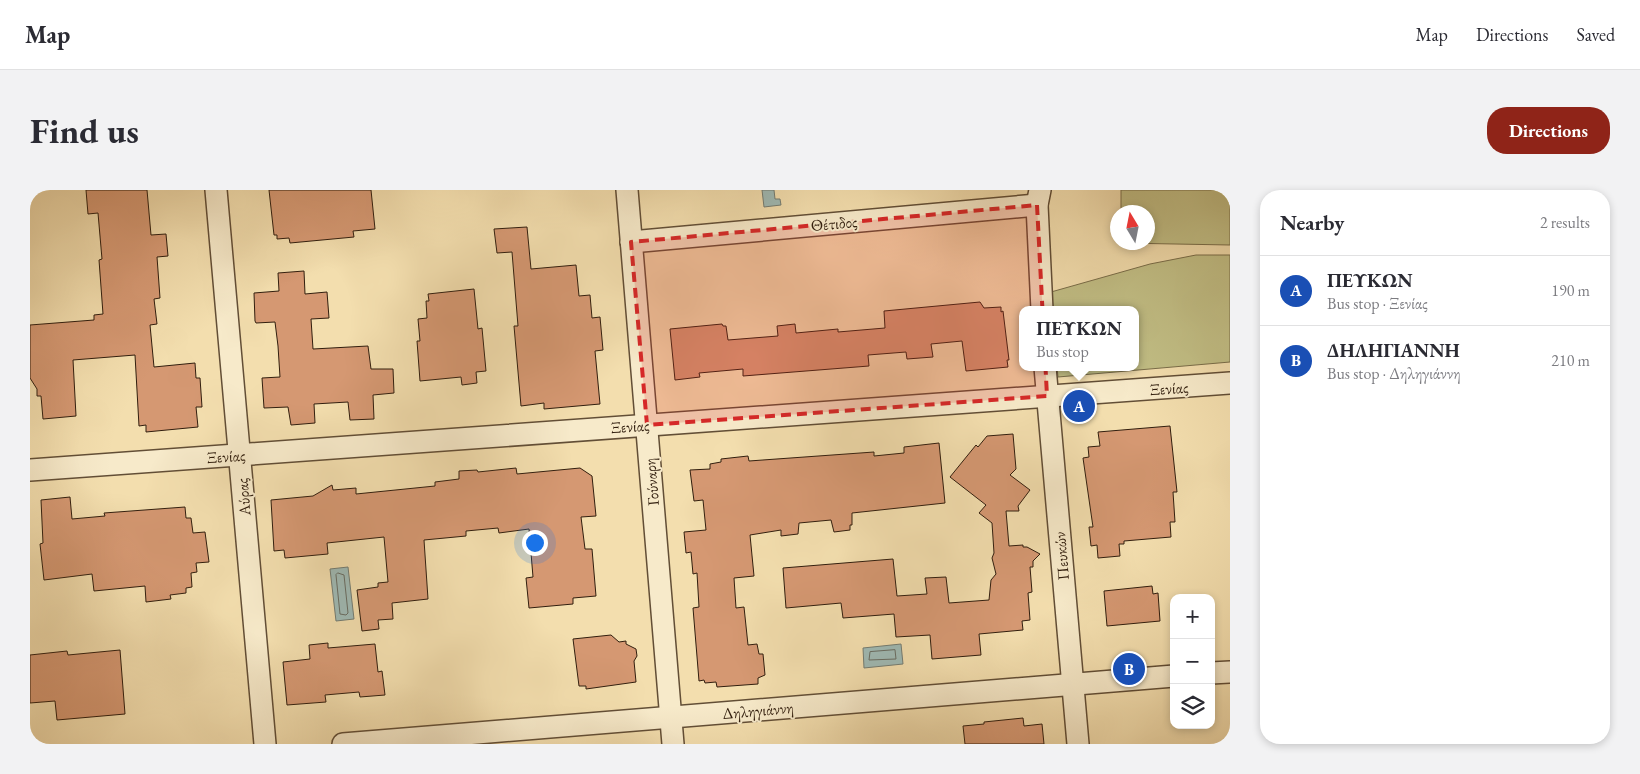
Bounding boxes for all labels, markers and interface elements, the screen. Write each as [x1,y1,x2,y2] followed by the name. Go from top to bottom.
[25,19,70,50] text: Map
[1416,23,1448,46] text: Map
[1476,23,1548,46] text: Directions
[1576,23,1615,46] text: Saved
[1487,107,1610,154] button: Directions
[30,108,139,153] text: Find us
[1110,205,1155,250] north arrow
[1280,209,1344,236] text: Nearby
[810,211,859,236] street label: Θέτιδος
[1540,212,1590,233] text: 2 results
[1327,268,1413,293] text: ΠΕΥΚΩΝ
[1290,280,1302,301] text: A
[1551,280,1590,301] text: 190 m
[1327,293,1428,314] text: Bus stop · Ξενίας
[1019,306,1139,371] popup
[1036,316,1122,341] text: ΠΕΥΚΩΝ
[1327,338,1460,363] text: ΔΗΛΗΓΙΑΝΝΗ
[1036,341,1089,362] text: Bus stop
[1291,350,1301,371] text: B
[1551,350,1590,371] text: 210 m
[1327,363,1461,384] text: Bus stop · Δηληγιάννη
[1149,377,1190,400] street label: Ξενίας
[1063,387,1095,425] pin: A
[610,415,651,438] street label: Ξενίας
[206,445,247,468] street label: Ξενίας
[639,457,664,507] street label: Γούναρη
[231,477,256,518] street label: Αύρας
[522,530,548,556] your location
[1049,531,1074,581] street label: Πευκών
[1170,594,1215,729] map controls
[1170,594,1215,639] button: +
[1170,639,1215,684] button: −
[1113,650,1145,688] pin: B
[1170,684,1215,729] button: layers
[722,697,794,724] street label: Δηληγιάννη

